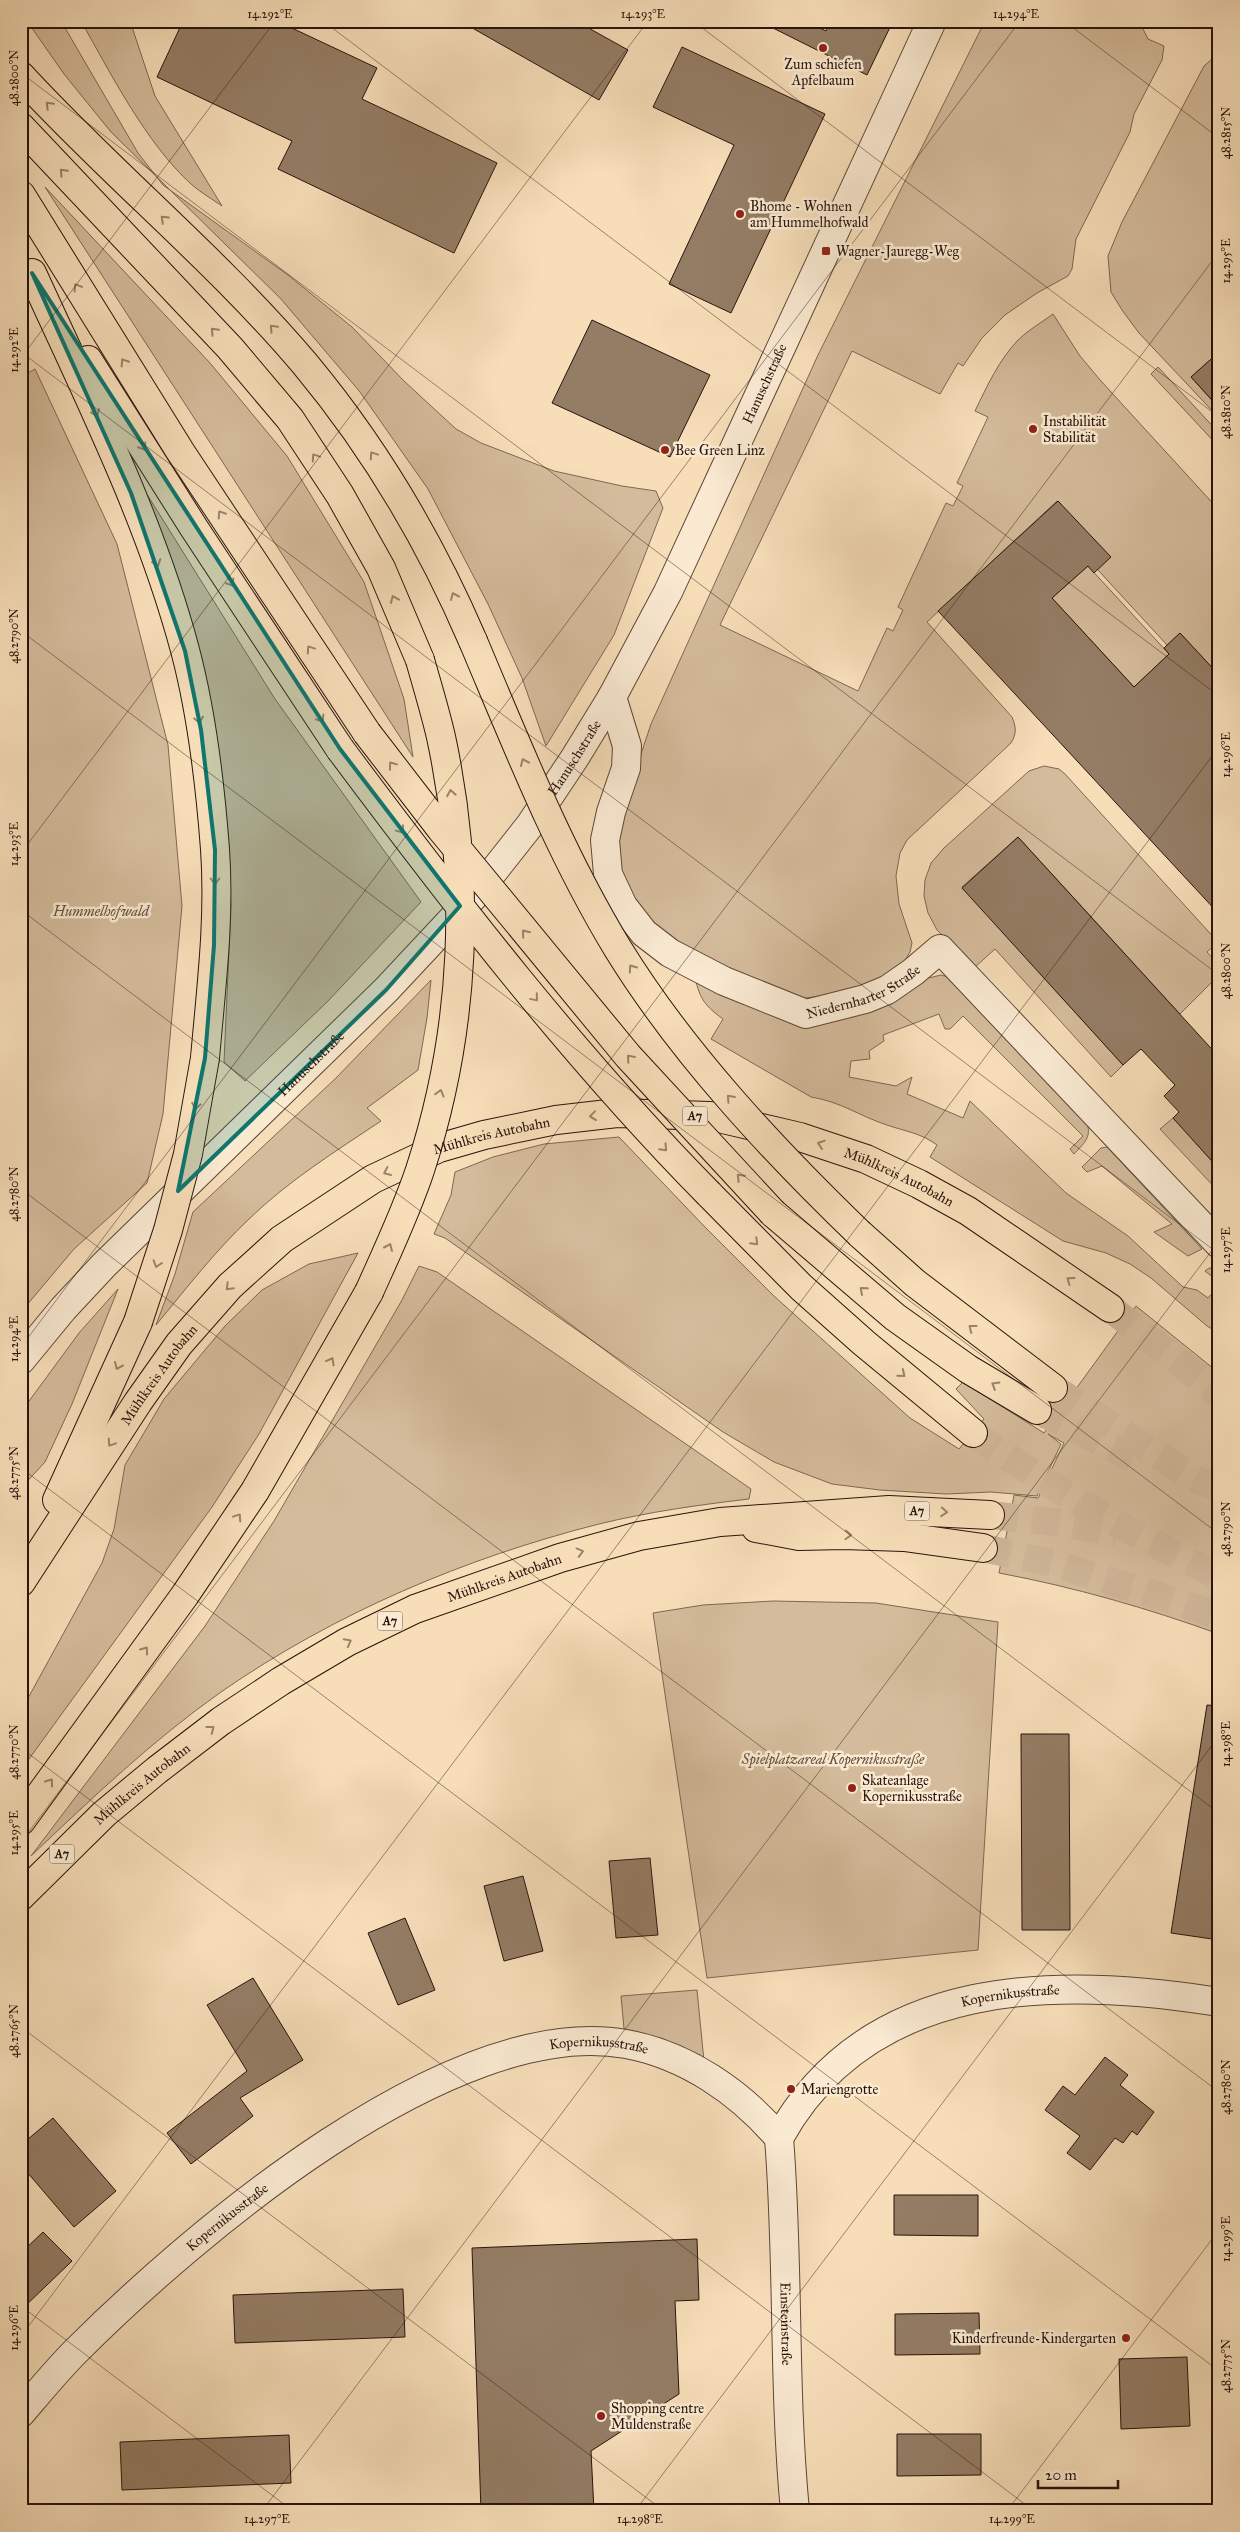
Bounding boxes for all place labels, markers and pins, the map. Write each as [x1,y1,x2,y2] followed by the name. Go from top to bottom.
[817,42,829,54] marker: Zum schiefen Apfelbaum
[784,56,862,89] place label: Zum schiefen Apfelbaum
[750,198,869,231] place label: Bhome - Wohnen am Hummelhofwald
[734,208,746,220] marker: Bhome - Wohnen am Hummelhofwald
[836,243,960,261] place label: Wagner-Jauregg-Weg
[820,245,832,257] marker: Wagner-Jauregg-Weg
[1043,413,1107,446] place label: Instabilität Stabilität
[1027,423,1039,435] marker: Instabilität Stabilität
[675,442,765,459] place label: Bee Green Linz
[659,444,671,456] marker: Bee Green Linz
[862,1772,962,1805] place label: Skateanlage Kopernikusstraße
[846,1782,858,1794] marker: Skateanlage Kopernikusstraße
[801,2081,879,2098] place label: Mariengrotte
[785,2083,797,2095] marker: Mariengrotte
[952,2330,1116,2347] place label: Kinderfreunde-Kindergarten
[1120,2332,1132,2344] marker: Kinderfreunde-Kindergarten
[611,2400,704,2433] place label: Shopping centre Muldenstraße
[595,2410,607,2422] marker: Shopping centre Muldenstraße

